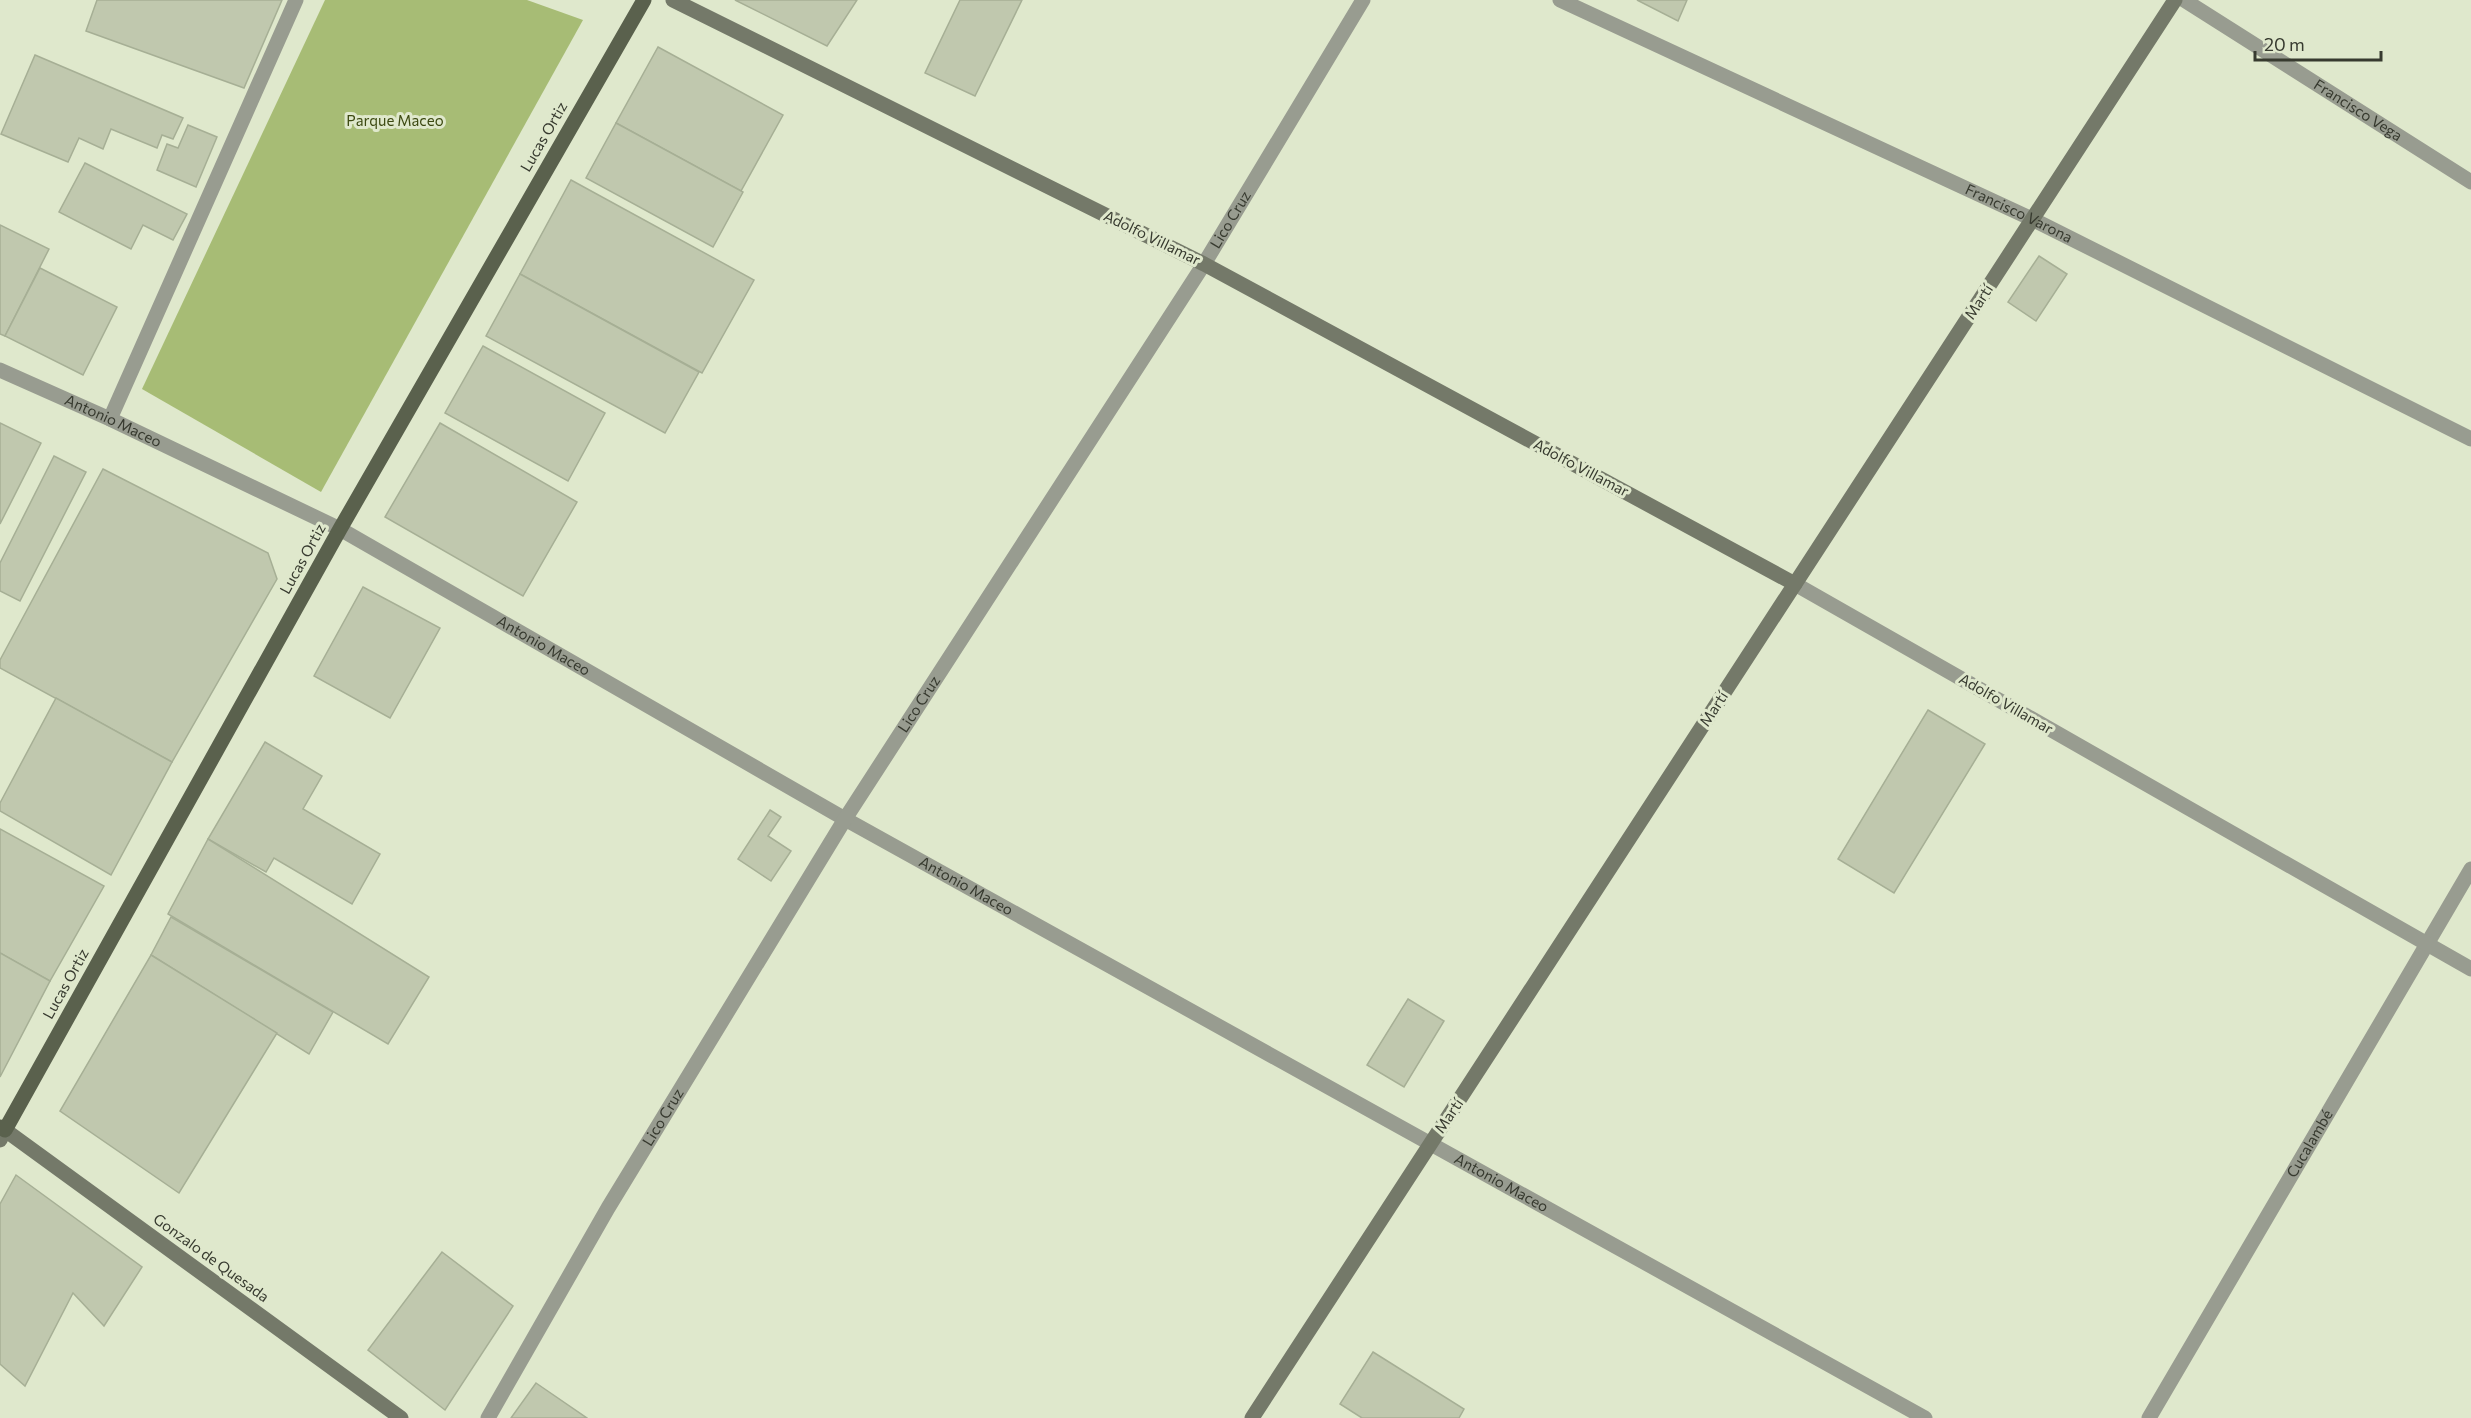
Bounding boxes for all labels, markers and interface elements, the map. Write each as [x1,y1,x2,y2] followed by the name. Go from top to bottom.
[2255,24,2381,62] scale bar
[2264,33,2305,55] text: 20 m
[2311,75,2406,144] street label: Francisco Vega
[516,98,570,175] street label: Lucas Ortiz
[346,111,444,129] park label: Parque Maceo
[1963,179,2076,246] street label: Francisco Varona
[1206,187,1254,251] street label: Lico Cruz
[1101,206,1204,268] street label: Adolfo Villamar
[1960,280,1997,322] street label: Martí
[62,390,165,450] street label: Antonio Maceo
[1531,434,1632,500] street label: Adolfo Villamar
[275,520,329,597] street label: Lucas Ortiz
[494,611,594,679] street label: Antonio Maceo
[1956,669,2057,737] street label: Adolfo Villamar
[893,672,943,735] street label: Lico Cruz
[1695,687,1732,729] street label: Martí
[916,852,1017,918] street label: Antonio Maceo
[38,945,92,1022] street label: Lucas Ortiz
[638,1085,687,1149] street label: Lico Cruz
[1430,1094,1467,1136] street label: Martí
[2282,1106,2336,1180] street label: Cucalambé
[1451,1149,1552,1215] street label: Antonio Maceo
[150,1209,273,1305] street label: Gonzalo de Quesada

